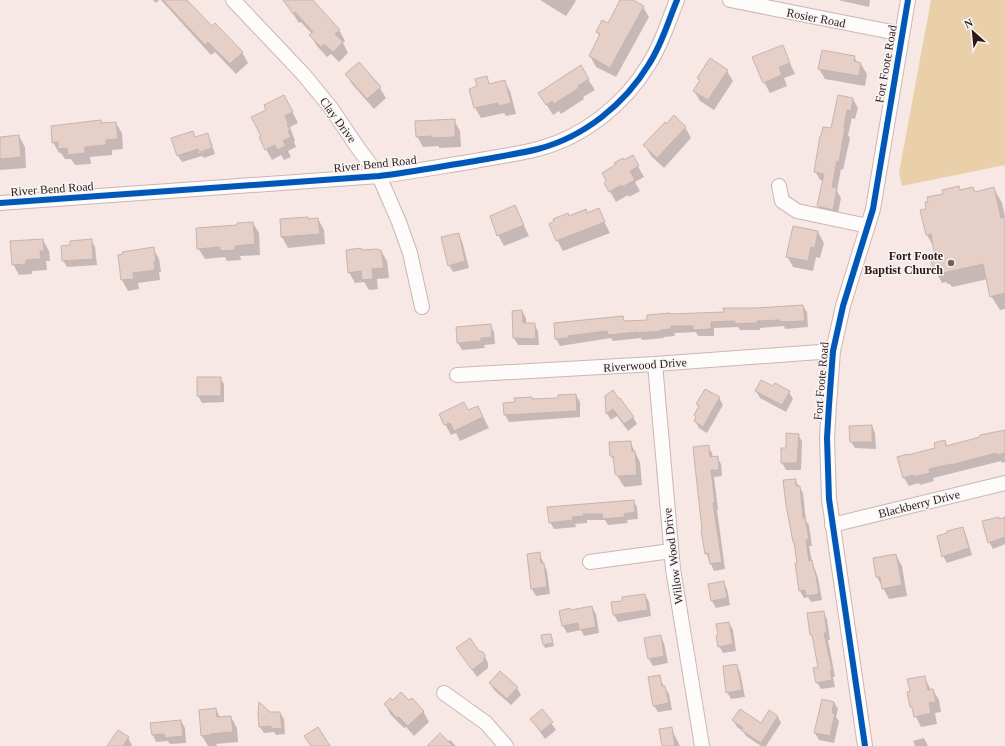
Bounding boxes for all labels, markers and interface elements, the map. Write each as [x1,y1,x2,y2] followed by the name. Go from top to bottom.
[785,5,847,31] street label: Rosier Road
[953,12,993,52] north arrow
[962,16,975,30] text: N
[872,24,900,104] street label: Fort Foote Road
[317,94,359,146] street label: Clay Drive
[333,153,417,175] street label: River Bend Road
[10,179,94,199] street label: River Bend Road
[864,249,944,277] place label: Fort Foote Baptist Church
[946,258,956,268] marker: Fort Foote Baptist Church
[811,341,831,421] street label: Fort Foote Road
[603,355,687,375] street label: Riverwood Drive
[877,487,961,521] street label: Blackberry Drive
[660,507,686,605] street label: Willow Wood Drive

